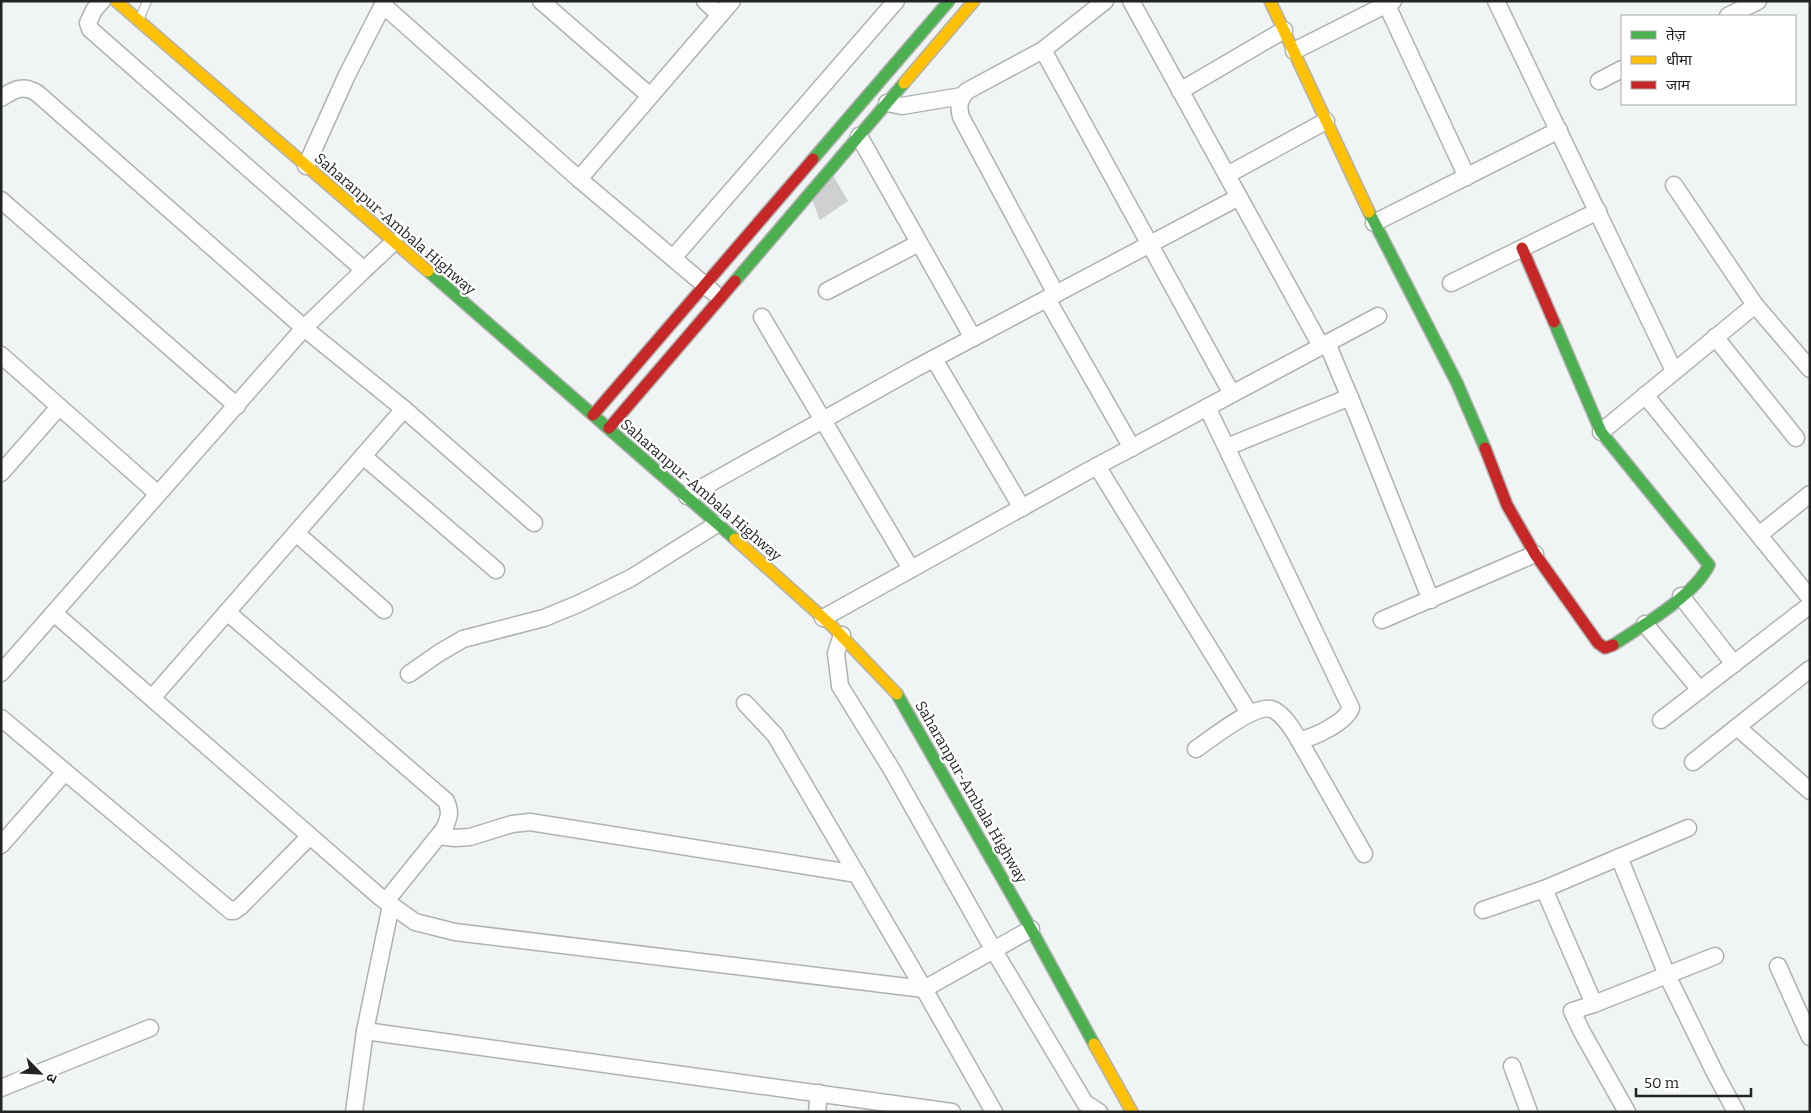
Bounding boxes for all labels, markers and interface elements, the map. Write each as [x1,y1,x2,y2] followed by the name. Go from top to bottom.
[1621,15,1796,105] legend
[1666,26,1687,44] text: तेज़
[1666,51,1693,69] text: धीमा
[1666,76,1691,94] text: जाम
[311,149,479,299] street label: Saharanpur-Ambala Highway
[617,415,785,565] street label: Saharanpur-Ambala Highway
[911,698,1031,886] street label: Saharanpur-Ambala Highway
[15,1048,65,1098] north arrow
[1636,1066,1751,1098] scale bar
[42,1071,61,1086] text: उ
[1644,1074,1680,1092] text: 50 m

